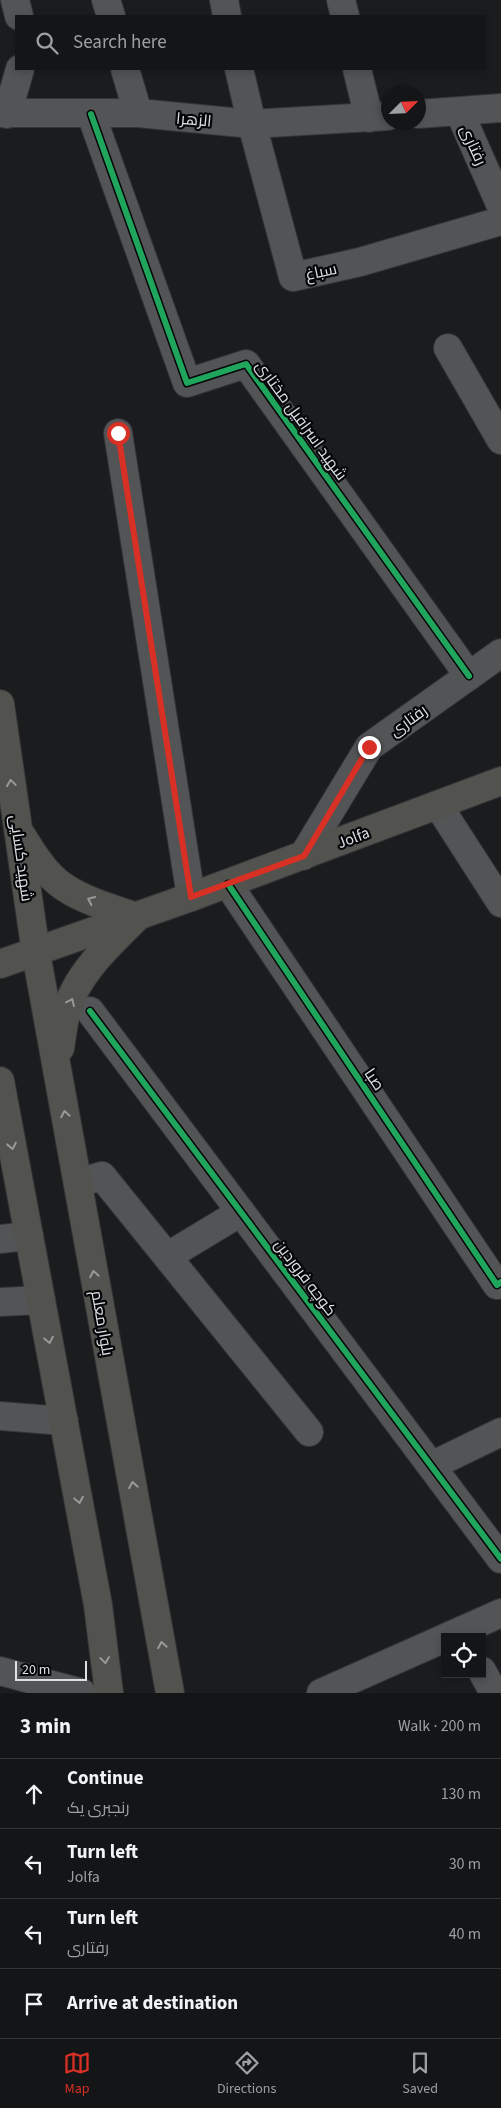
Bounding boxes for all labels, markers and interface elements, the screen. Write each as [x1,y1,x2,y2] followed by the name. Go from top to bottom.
[15,15,486,70] search box
[33,29,61,57] icon: search
[73,29,167,56] text: Search here
[381,85,426,130] north arrow
[175,107,212,132] street label: الزهرا
[455,122,492,169] street label: رفتاری
[304,258,339,286] street label: سباغ
[250,356,352,485] street label: شهید اسرافیل مختاری
[107,422,130,445] route start
[385,700,432,742] street label: رفتاری
[358,736,381,759] route end
[7,779,17,788] one-way arrow
[4,813,38,903] street label: شهید کسایی
[334,822,373,854] street label: Jolfa
[87,896,96,906] one-way arrow
[64,998,75,1007] one-way arrow
[359,1064,390,1095] street label: صبا
[61,1109,71,1118] one-way arrow
[7,1142,17,1150] one-way arrow
[269,1235,341,1321] street label: کوچه فروردین
[90,1269,100,1278] one-way arrow
[85,1289,119,1358] street label: بلوار معلم
[43,1336,53,1344] one-way arrow
[128,1481,139,1489] one-way arrow
[73,1495,83,1504] one-way arrow
[441,1633,486,1678] map controls
[441,1633,486,1678] button: locate
[158,1641,168,1649] one-way arrow
[99,1656,110,1664] one-way arrow
[15,1658,88,1681] scale bar
[22,1660,50,1680] text: 20 m
[20,1711,71,1741] text: 3 min
[398,1715,481,1737] text: Walk · 200 m
[67,1765,144,1792] text: Continue
[20,1780,48,1808] icon: ahead
[441,1783,481,1805] text: 130 m
[67,1797,130,1819] text: رنجبری یک
[67,1839,138,1866] text: Turn left
[20,1850,48,1878] icon: left
[449,1853,481,1875] text: 30 m
[67,1866,100,1888] text: Jolfa
[67,1905,138,1932] text: Turn left
[20,1920,48,1948] icon: left
[449,1923,481,1945] text: 40 m
[67,1937,109,1959] text: رفتاری
[20,1990,48,2018] icon: arrive
[67,1990,238,2017] text: Arrive at destination
[63,2049,91,2099] tab: Map
[217,2049,276,2099] tab: Directions
[402,2049,438,2099] tab: Saved

